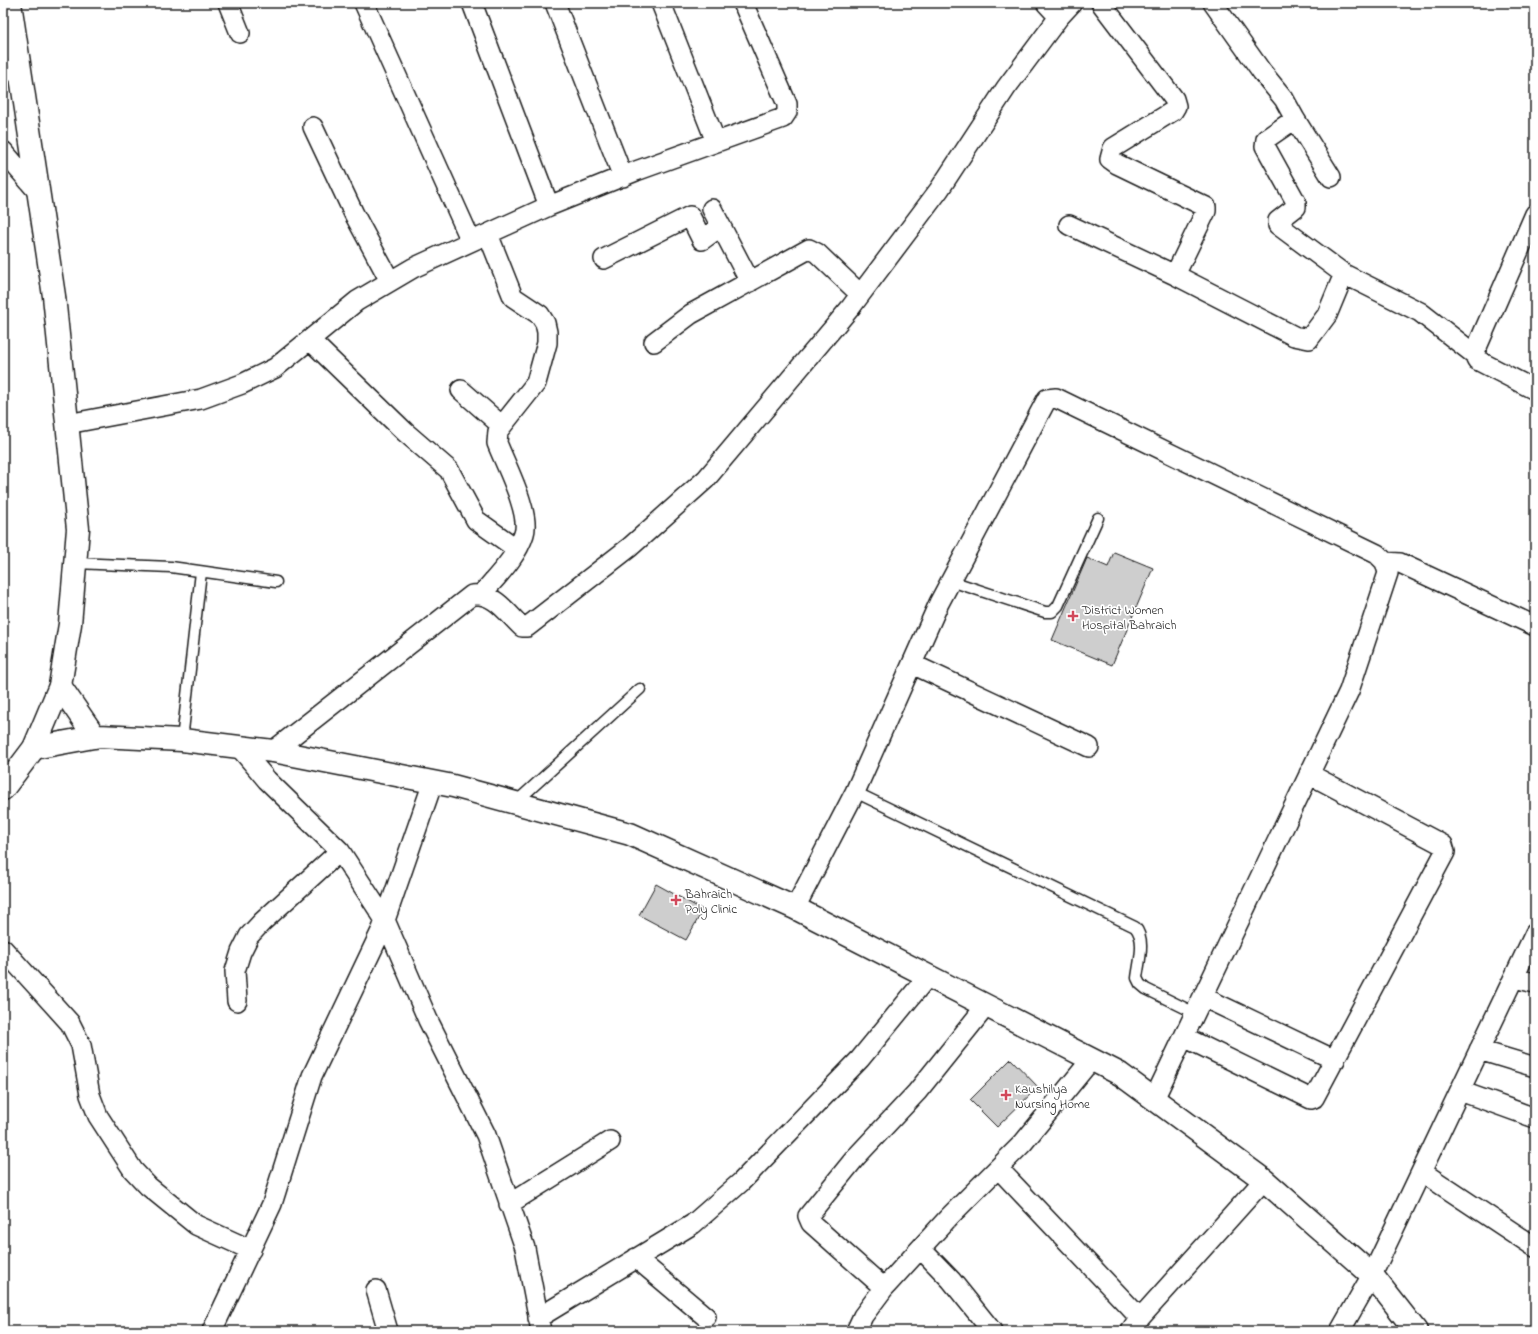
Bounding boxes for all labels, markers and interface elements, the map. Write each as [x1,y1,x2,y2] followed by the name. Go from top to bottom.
[1081,601,1176,635] place label: District Women Hospital Bahraich
[1067,610,1079,622] marker: District Women Hospital Bahraich
[684,885,737,920] place label: Bahraich Poly Clinic
[670,894,682,906] marker: Bahraich Poly Clinic
[1015,1080,1090,1115] place label: Kaushilya Nursing Home
[1000,1089,1012,1101] marker: Kaushilya Nursing Home

